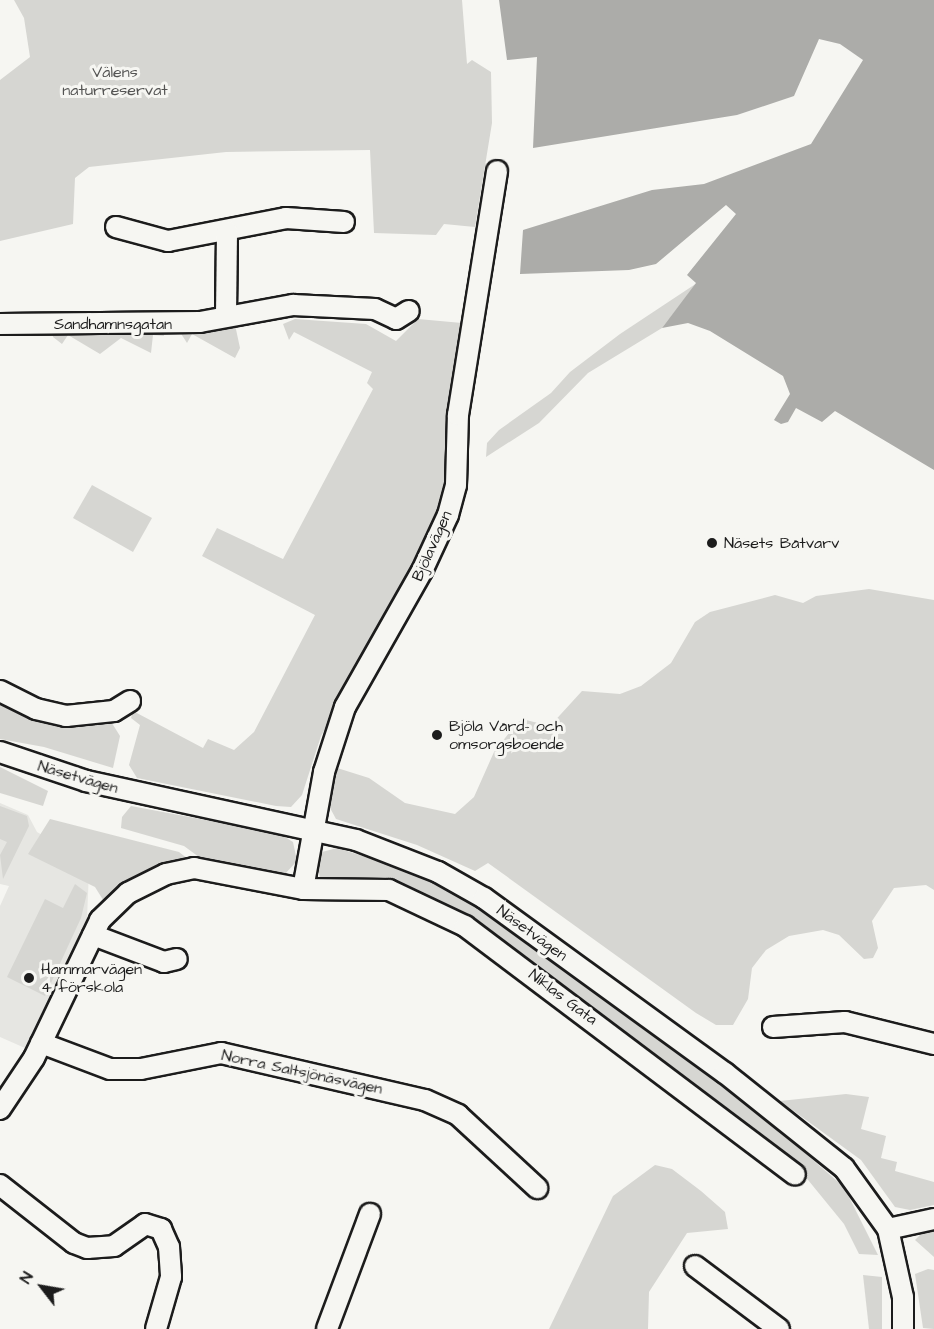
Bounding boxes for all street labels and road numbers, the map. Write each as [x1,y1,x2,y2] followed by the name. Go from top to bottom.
[54,314,172,334] street label: Sandhamnsgatan
[408,508,456,584] street label: Bjölavägen
[36,756,120,798] street label: Näsetvägen
[493,901,571,965] street label: Näsetvägen
[525,965,601,1029] street label: Niklas Gata
[220,1046,384,1098] street label: Norra Saltsjönäsvägen

